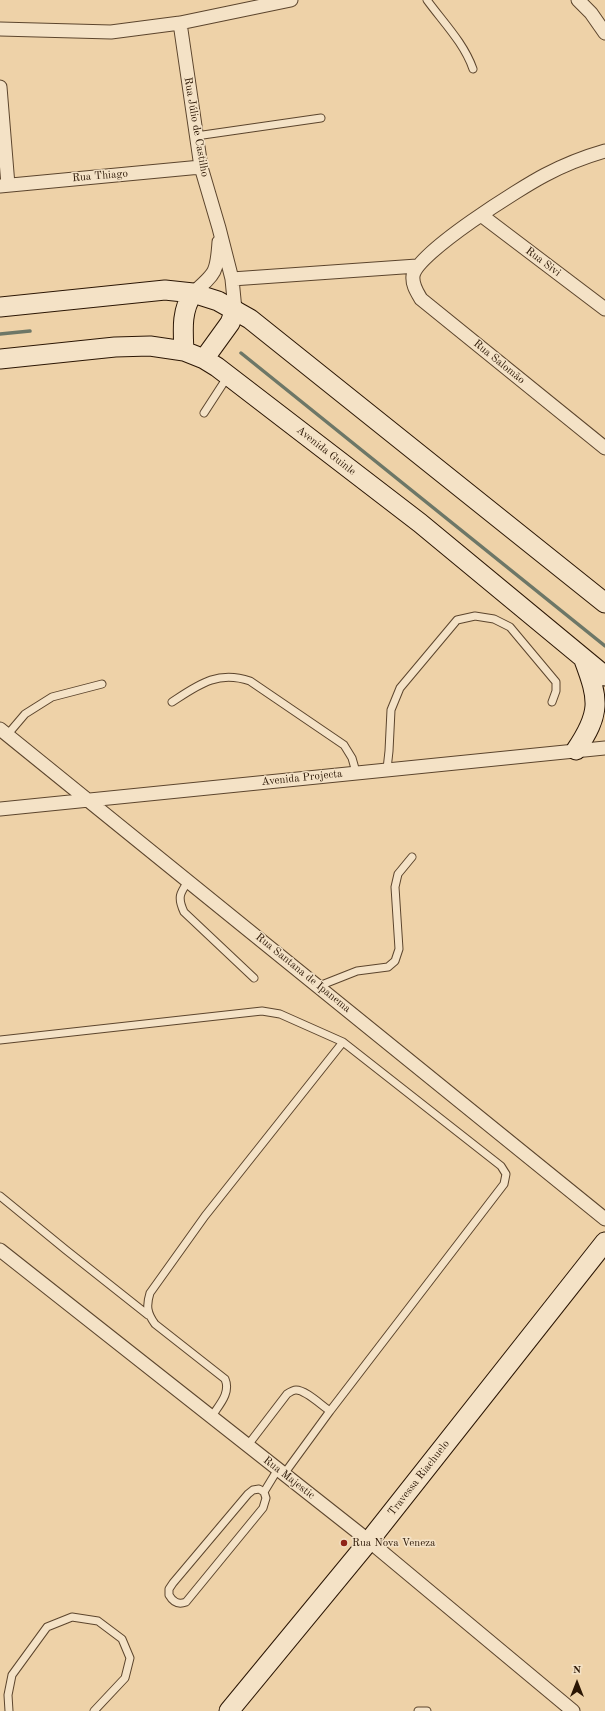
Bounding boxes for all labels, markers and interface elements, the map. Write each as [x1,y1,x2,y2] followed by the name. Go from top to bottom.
[181,76,211,178] street label: Rua Júlio de Castilho
[72,167,128,185] street label: Rua Thiago
[523,244,563,280] street label: Rua Sivi
[471,337,527,387] street label: Rua Salomão
[294,424,358,478] street label: Avenida Guinle
[261,767,343,789] street label: Avenida Projecta
[253,931,353,1015] street label: Rua Santana de Ipanema
[385,1438,453,1518] street label: Travessa Riachuelo
[261,1454,317,1502] street label: Rua Majestic
[352,1536,435,1550] place label: Rua Nova Veneza
[339,1538,349,1548] marker: Rua Nova Veneza
[557,1663,597,1703] north arrow
[573,1665,581,1676] text: N

